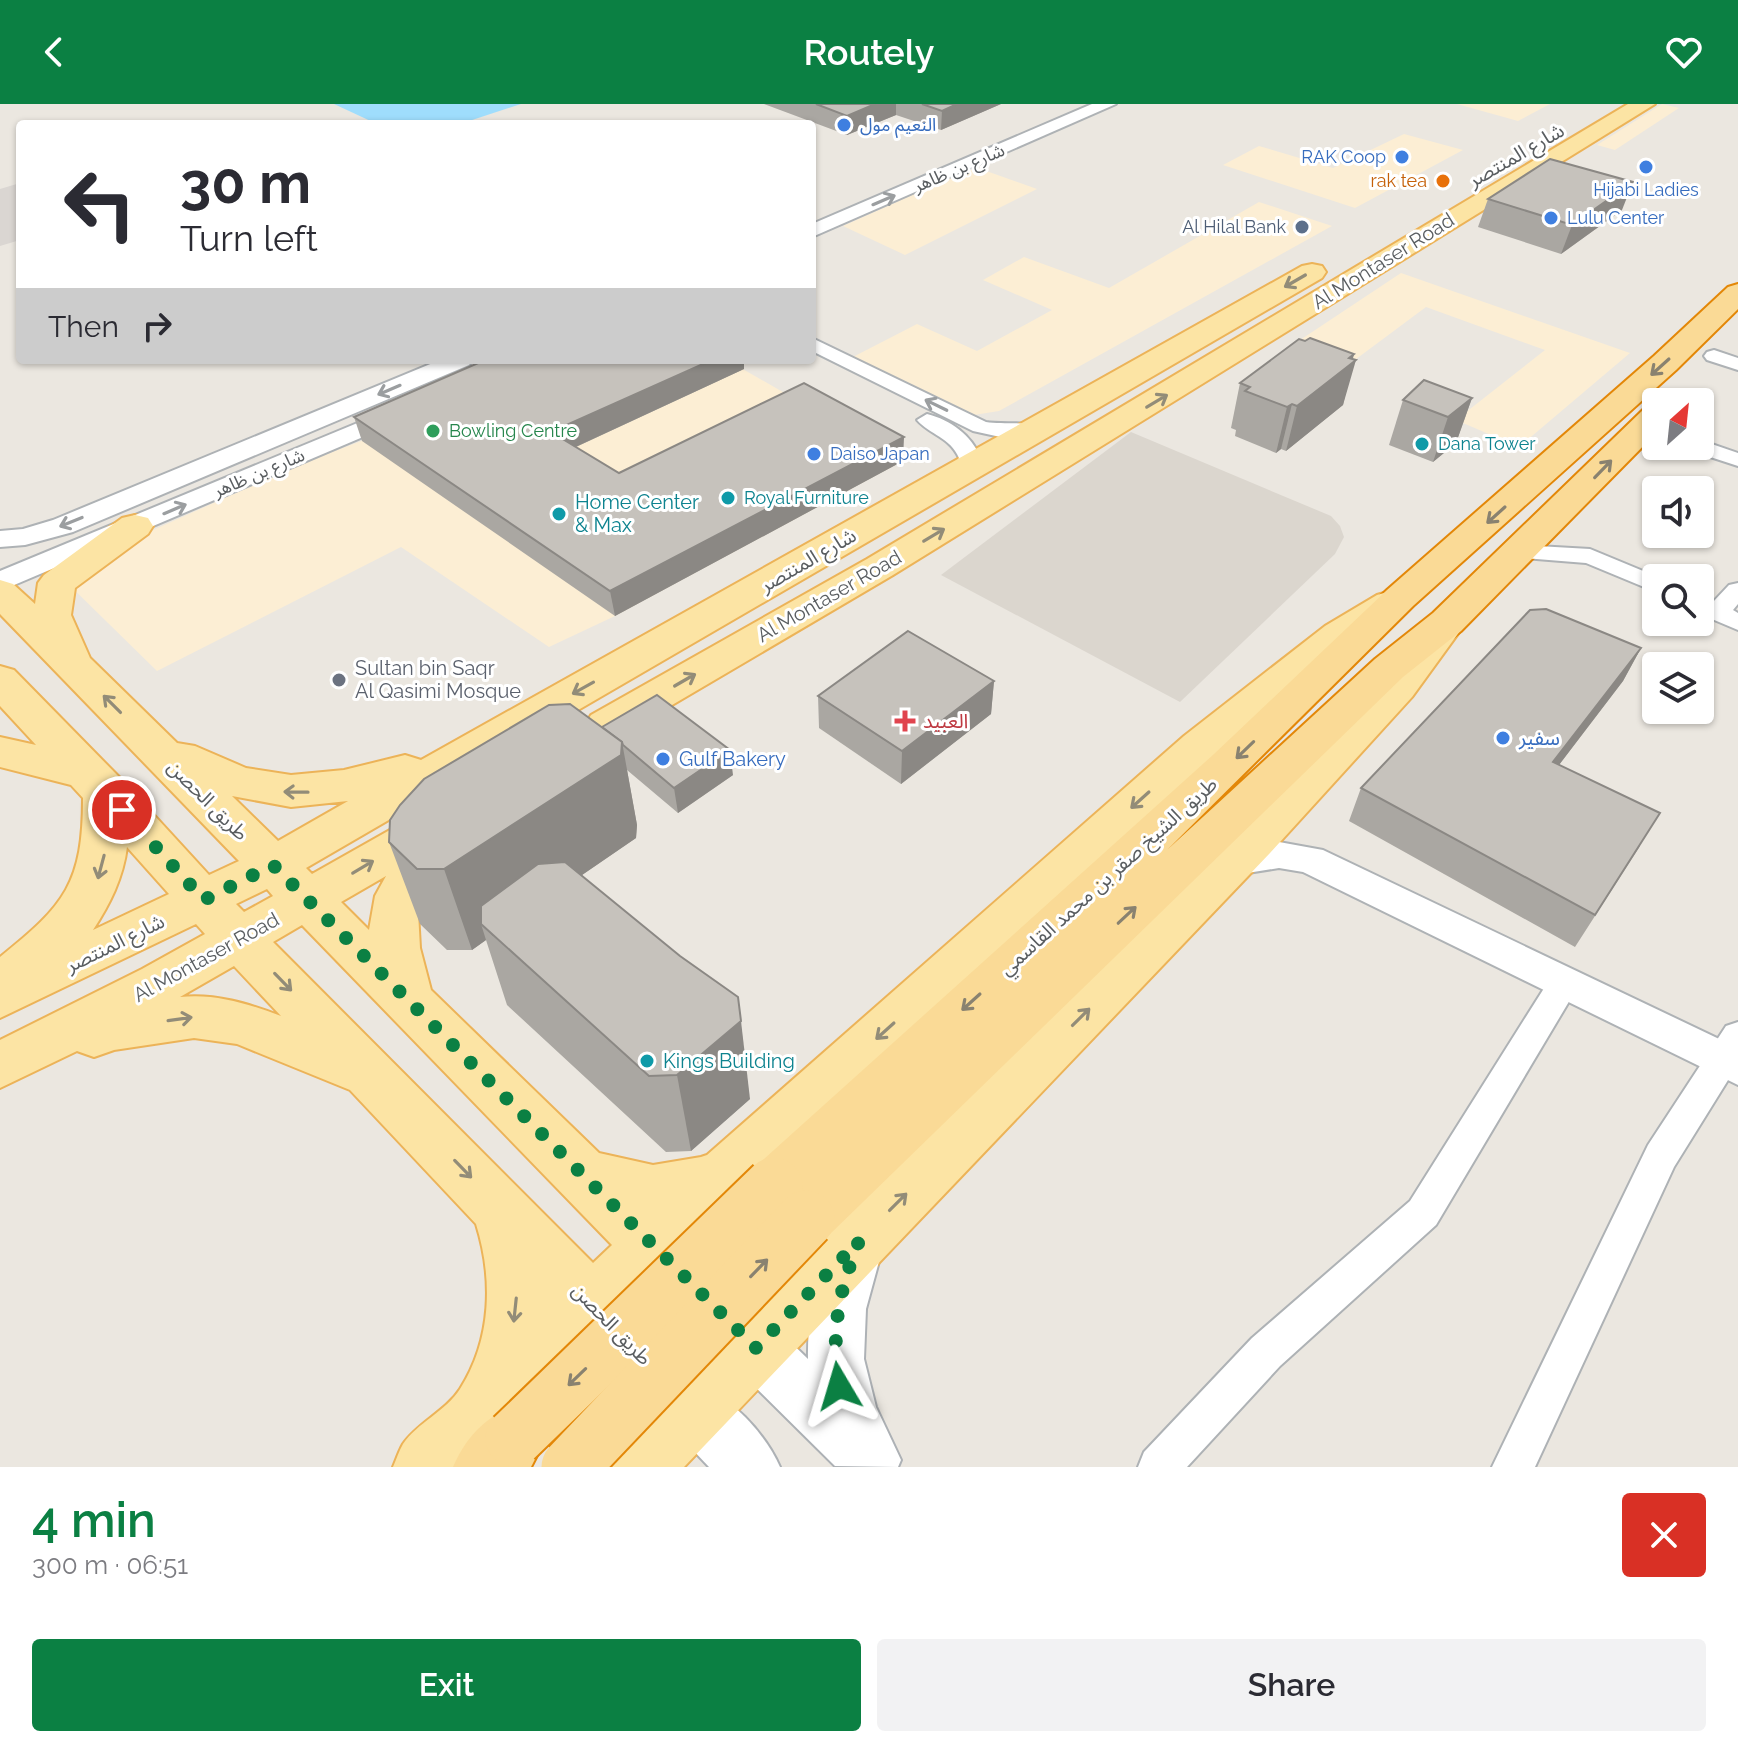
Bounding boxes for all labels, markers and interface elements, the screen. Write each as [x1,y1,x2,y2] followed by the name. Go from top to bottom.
[32,30,76,74] icon: back
[1662,30,1706,74] icon: heart
[804,31,934,73] text: Routely
[860,114,936,138] place label: النعيم مول
[835,116,853,134] marker: النعيم مول
[1463,118,1570,195] street label: شارع المنتصر
[909,139,1009,200] street label: شارع بن ظاهر
[1301,146,1386,167] place label: RAK Coop
[1393,148,1411,166] marker: RAK Coop
[180,150,311,216] text: 30 m
[48,152,152,256] icon: left
[1637,158,1655,176] marker: Hijabi Ladies
[1371,170,1427,191] place label: rak tea
[1434,172,1452,190] marker: rak tea
[1593,179,1699,200] place label: Hijabi Ladies
[871,192,895,207] one-way arrow
[1567,207,1665,228] place label: Lulu Center
[1308,208,1458,314] street label: Al Montaser Road
[1542,209,1560,227] marker: Lulu Center
[1182,216,1286,237] place label: Al Hilal Bank
[180,217,318,259] text: Turn left
[1293,218,1311,236] marker: Al Hilal Bank
[1284,273,1307,289] one-way arrow
[135,304,179,348] icon: right
[48,309,119,344] text: Then
[1650,358,1670,377] one-way arrow
[377,384,402,398] one-way arrow
[1642,388,1714,460] north arrow
[1642,388,1714,724] map controls
[1145,393,1168,409] one-way arrow
[925,397,949,412] one-way arrow
[449,420,577,441] place label: Bowling Centre
[424,422,442,440] marker: Bowling Centre
[1438,433,1536,454] place label: Dana Tower
[1413,435,1431,453] marker: Dana Tower
[830,443,930,464] place label: Daiso Japan
[209,444,309,505] street label: شارع بن ظاهر
[805,445,823,463] marker: Daiso Japan
[1593,460,1612,479] one-way arrow
[1642,476,1714,548] button: sound
[744,487,869,508] place label: Royal Furniture
[719,489,737,507] marker: Royal Furniture
[575,490,699,537] place label: Home Center & Max
[162,501,187,516] one-way arrow
[550,505,568,523] marker: Home Center & Max
[1486,506,1506,524] one-way arrow
[59,516,84,530] one-way arrow
[755,523,862,600] street label: شارع المنتصر
[922,527,945,543] one-way arrow
[752,545,906,647] street label: Al Montaser Road
[1642,564,1714,636] button: search
[1642,652,1714,724] button: layers
[355,656,521,703] place label: Sultan bin Saqr Al Qasimi Mosque
[330,671,348,689] marker: Sultan bin Saqr Al Qasimi Mosque
[673,672,696,688] one-way arrow
[572,680,595,696] one-way arrow
[103,695,122,714] one-way arrow
[923,709,968,733] place label: العبيد
[894,710,916,732] marker: العبيد
[1518,726,1560,750] place label: سفير
[1494,729,1512,747] marker: سفير
[1236,740,1255,759] one-way arrow
[679,747,786,771] place label: Gulf Bakery
[654,750,672,768] marker: Gulf Bakery
[162,755,253,846] street label: طريق الحصن
[994,772,1224,983] street label: طريق الشيخ صقر بن محمد القاسمي
[88,776,156,844] pin
[283,784,310,800] one-way arrow
[100,788,144,832] icon: arrive
[1130,791,1150,810] one-way arrow
[93,854,108,880] one-way arrow
[351,859,374,875] one-way arrow
[1117,905,1137,924] one-way arrow
[129,907,283,1007] street label: Al Montaser Road
[61,909,170,980] street label: شارع المنتصر
[273,972,292,991] one-way arrow
[961,992,981,1010] one-way arrow
[1071,1008,1090,1027] one-way arrow
[167,1011,192,1026] one-way arrow
[875,1022,895,1040] one-way arrow
[663,1049,795,1073] place label: Kings Building
[638,1052,656,1070] marker: Kings Building
[453,1159,472,1179] one-way arrow
[888,1193,907,1212] one-way arrow
[749,1259,768,1278] one-way arrow
[566,1278,657,1371] street label: طريق الحصن
[507,1296,522,1323] one-way arrow
[797,1344,881,1428] position arrow
[568,1367,587,1386] one-way arrow
[32,1492,156,1548] text: 4 min
[1622,1493,1706,1577] button: close
[32,1550,188,1580] text: 300 m · 06:51
[32,1639,861,1731] button: Exit
[877,1639,1706,1731] button: Share

